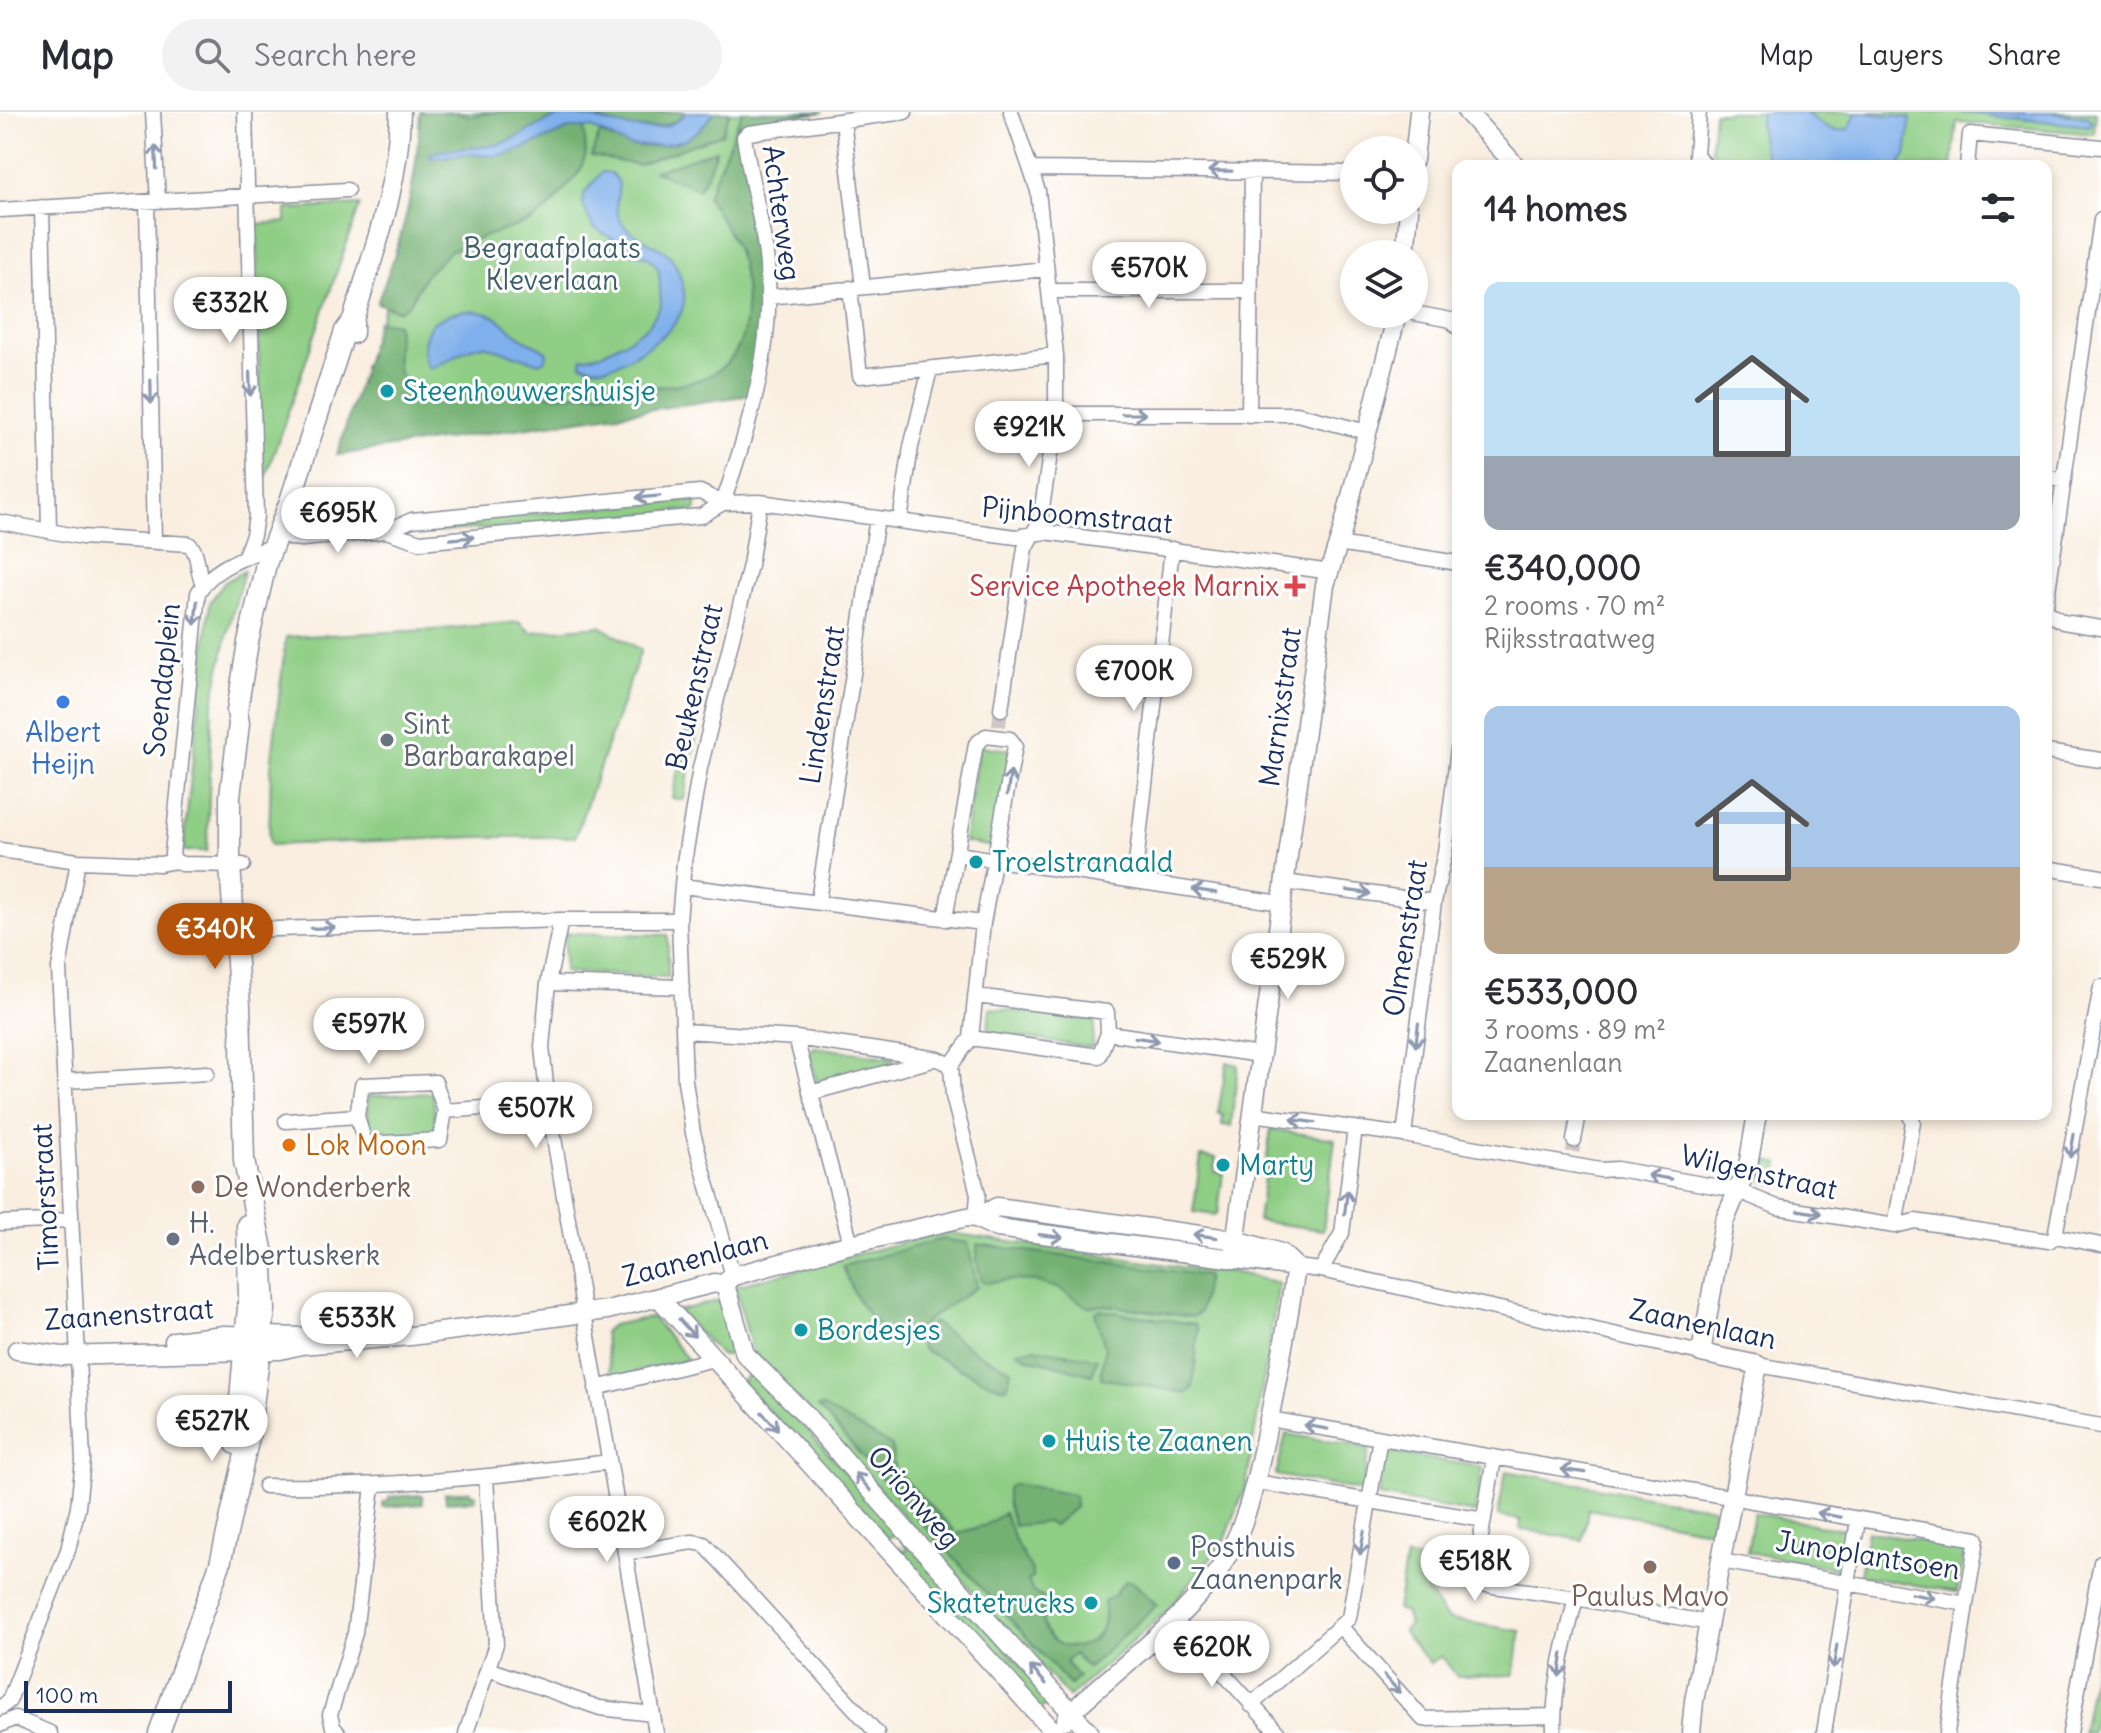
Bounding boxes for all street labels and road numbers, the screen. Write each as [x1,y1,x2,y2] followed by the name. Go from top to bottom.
[755,143,809,283] street label: Achterweg
[980,489,1174,541] street label: Pijnboomstraat
[657,600,731,774] street label: Beukenstraat
[136,601,188,759] street label: Soendaplein
[792,623,852,787] street label: Lindenstraat
[1251,625,1309,789] street label: Marnixstraat
[1375,857,1435,1019] street label: Olmenstraat
[23,1123,67,1271] street label: Timorstraat
[1677,1137,1841,1207] street label: Wilgenstraat
[618,1221,772,1295] street label: Zaanenlaan
[43,1290,215,1338] street label: Zaanenstraat
[1626,1291,1780,1357] street label: Zaanenlaan
[860,1438,968,1556] street label: Orionweg
[1773,1523,1963,1587] street label: Junoplantsoen

